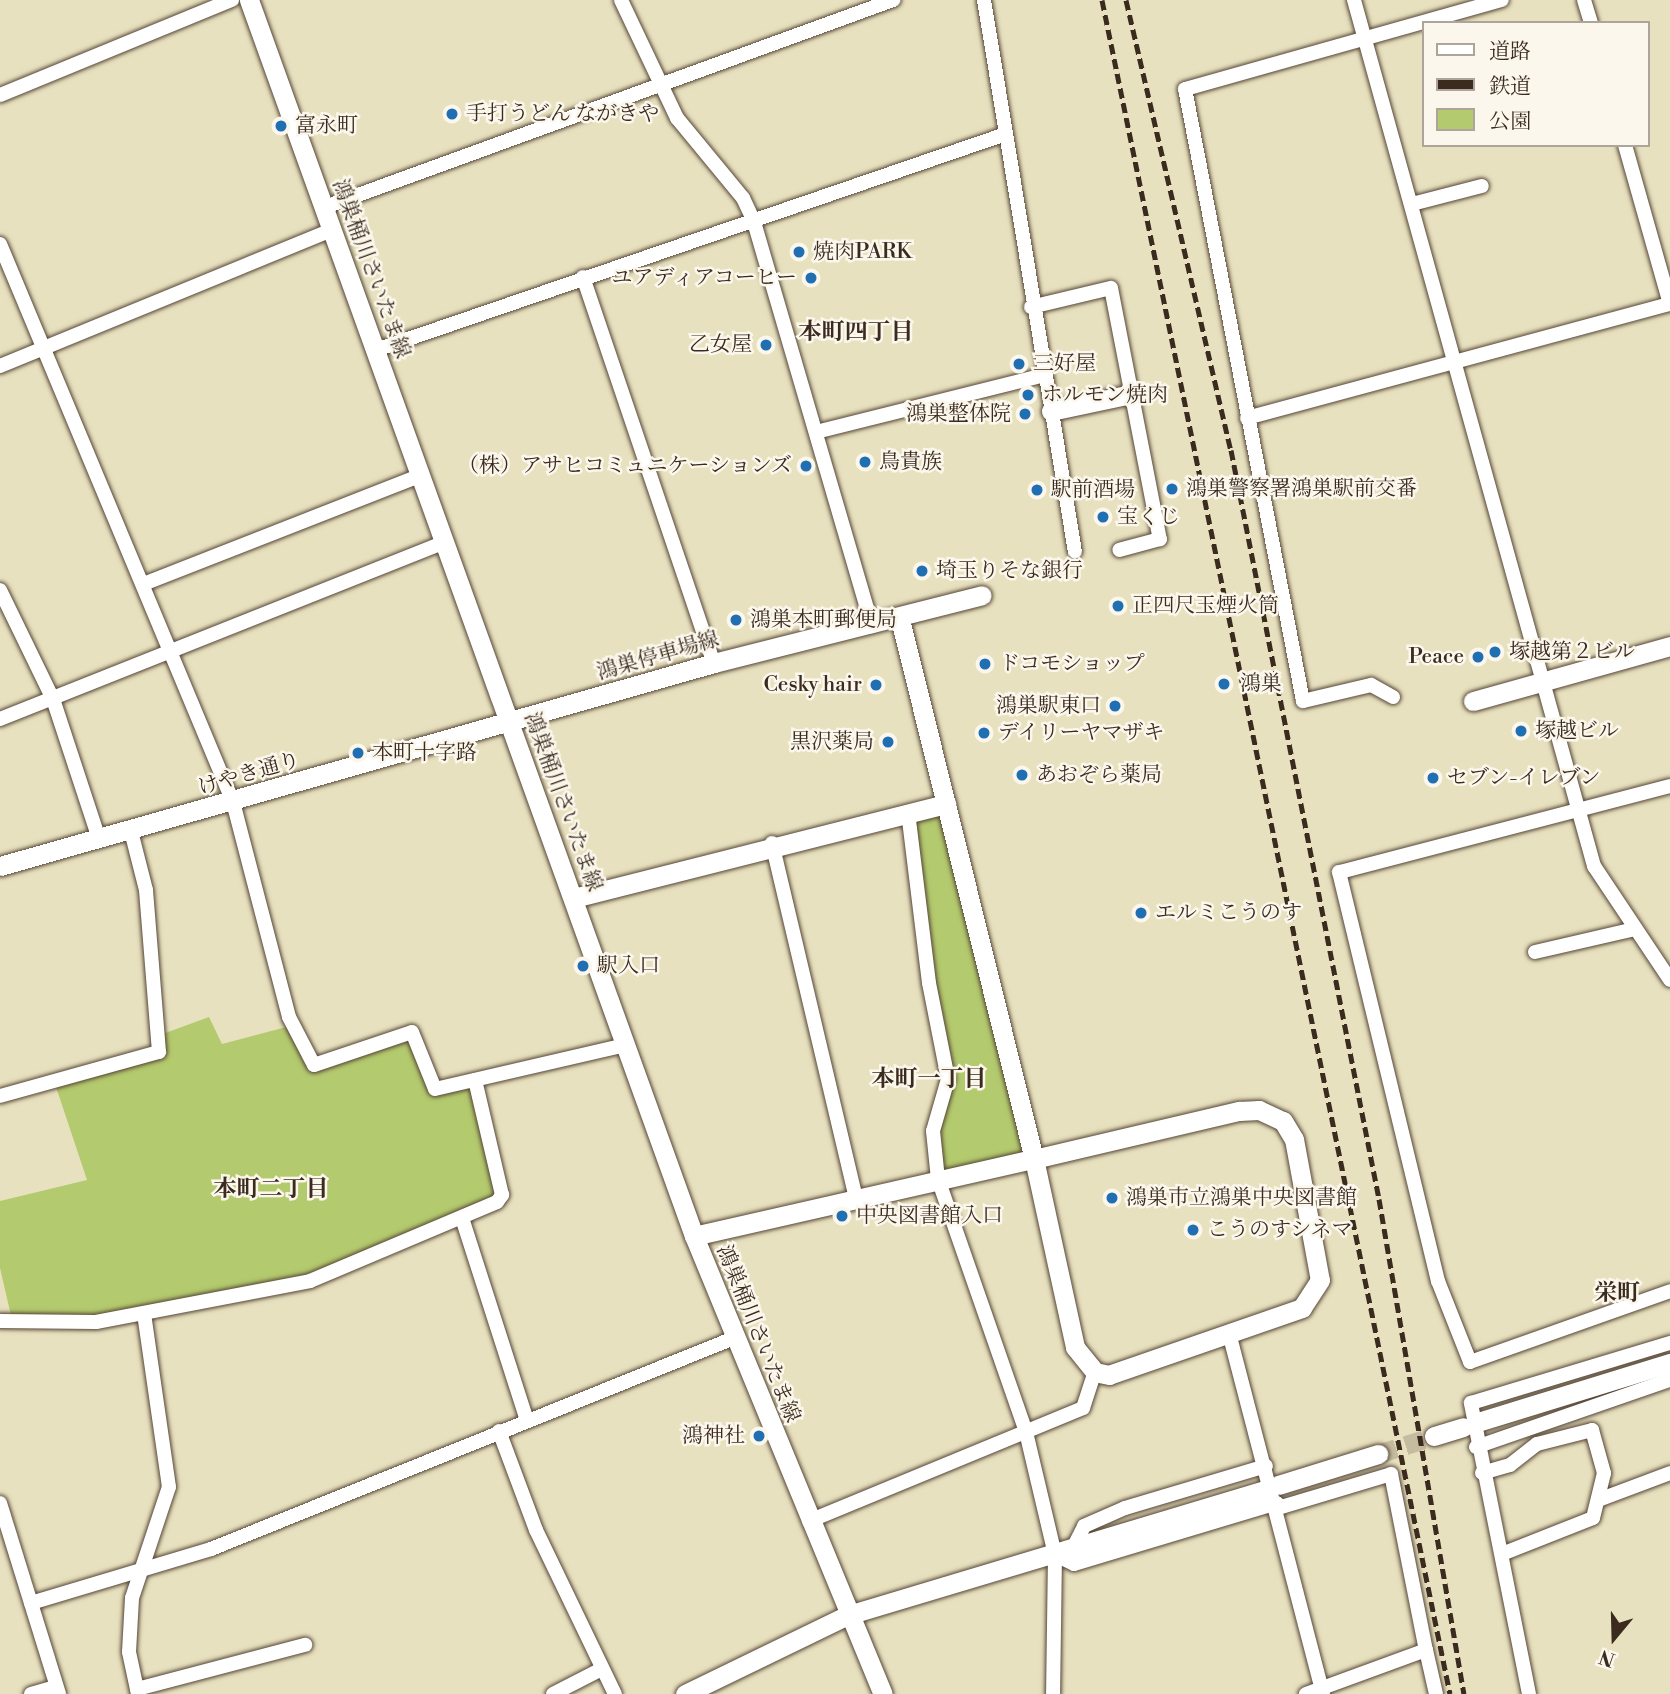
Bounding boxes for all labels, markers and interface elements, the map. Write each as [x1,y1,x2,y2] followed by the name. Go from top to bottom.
[1422,21,1649,147] legend
[1489,39,1531,65] text: 道路
[1489,74,1531,100] text: 鉄道
[466,101,659,127] place label: 手打うどん ながきや
[444,106,460,122] marker: 手打うどん ながきや
[1489,109,1531,135] text: 公園
[295,113,358,139] place label: 富永町
[273,118,289,134] marker: 富永町
[327,176,415,362] street label: 鴻巣桶川さいたま線
[813,239,912,265] place label: 焼肉PARK
[791,244,807,260] marker: 焼肉PARK
[609,265,797,291] place label: ユアディアコーヒー
[803,270,819,286] marker: ユアディアコーヒー
[799,318,913,346] district label: 本町四丁目
[689,332,752,358] place label: 乙女屋
[758,337,774,353] marker: 乙女屋
[1033,351,1096,377] place label: 三好屋
[1011,356,1027,372] marker: 三好屋
[1042,382,1168,408] place label: ホルモン焼肉
[1020,387,1036,403] marker: ホルモン焼肉
[906,401,1011,427] place label: 鴻巣整体院
[1017,406,1033,422] marker: 鴻巣整体院
[879,449,942,475] place label: 鳥貴族
[456,453,792,479] place label: （株）アサヒコミュニケーションズ
[857,454,873,470] marker: 鳥貴族
[798,458,814,474] marker: （株）アサヒコミュニケーションズ
[1186,476,1417,502] place label: 鴻巣警察署鴻巣駅前交番
[1051,477,1135,503] place label: 駅前酒場
[1164,481,1180,497] marker: 鴻巣警察署鴻巣駅前交番
[1029,482,1045,498] marker: 駅前酒場
[1117,504,1180,530] place label: 宝くじ
[1095,509,1111,525] marker: 宝くじ
[936,558,1083,584] place label: 埼玉りそな銀行
[914,563,930,579] marker: 埼玉りそな銀行
[1132,593,1279,619] place label: 正四尺玉煙火筒
[1110,598,1126,614] marker: 正四尺玉煙火筒
[750,607,897,633] place label: 鴻巣本町郵便局
[728,612,744,628] marker: 鴻巣本町郵便局
[594,627,722,685] street label: 鴻巣停車場線
[1509,639,1635,665] place label: 塚越第２ビル
[1409,644,1464,670] place label: Peace
[1487,644,1503,660] marker: 塚越第２ビル
[1470,649,1486,665] marker: Peace
[999,651,1146,677] place label: ドコモショップ
[977,656,993,672] marker: ドコモショップ
[1240,671,1282,697] place label: 鴻巣
[763,672,862,698] place label: Cesky hair
[1214,674,1234,694] marker: 鴻巣
[868,677,884,693] marker: Cesky hair
[996,693,1101,719] place label: 鴻巣駅東口
[1107,698,1123,714] marker: 鴻巣駅東口
[519,709,607,895] street label: 鴻巣桶川さいたま線
[1535,718,1619,744] place label: 塚越ビル
[998,720,1166,746] place label: デイリーヤマザキ
[1513,723,1529,739] marker: 塚越ビル
[976,725,992,741] marker: デイリーヤマザキ
[790,729,874,755] place label: 黒沢薬局
[880,734,896,750] marker: 黒沢薬局
[372,740,477,766] place label: 本町十字路
[350,745,366,761] marker: 本町十字路
[195,747,303,801] street label: けやき通り
[1036,762,1162,788] place label: あおぞら薬局
[1447,765,1602,791] place label: セブン-イレブン
[1014,767,1030,783] marker: あおぞら薬局
[1425,770,1441,786] marker: セブン-イレブン
[1155,900,1302,926] place label: エルミこうのす
[1133,905,1149,921] marker: エルミこうのす
[597,953,660,979] place label: 駅入口
[575,958,591,974] marker: 駅入口
[872,1065,986,1093] district label: 本町一丁目
[214,1175,328,1203] district label: 本町二丁目
[1126,1185,1357,1211] place label: 鴻巣市立鴻巣中央図書館
[1104,1190,1120,1206] marker: 鴻巣市立鴻巣中央図書館
[856,1203,1003,1229] place label: 中央図書館入口
[834,1208,850,1224] marker: 中央図書館入口
[1207,1217,1354,1243] place label: こうのすシネマ
[1185,1222,1201,1238] marker: こうのすシネマ
[711,1242,805,1426] street label: 鴻巣桶川さいたま線
[1594,1279,1640,1307] district label: 栄町
[682,1423,745,1449] place label: 鴻神社
[751,1428,767,1444] marker: 鴻神社
[1579,1603,1649,1673] north arrow
[1596,1644,1618,1672] text: N

